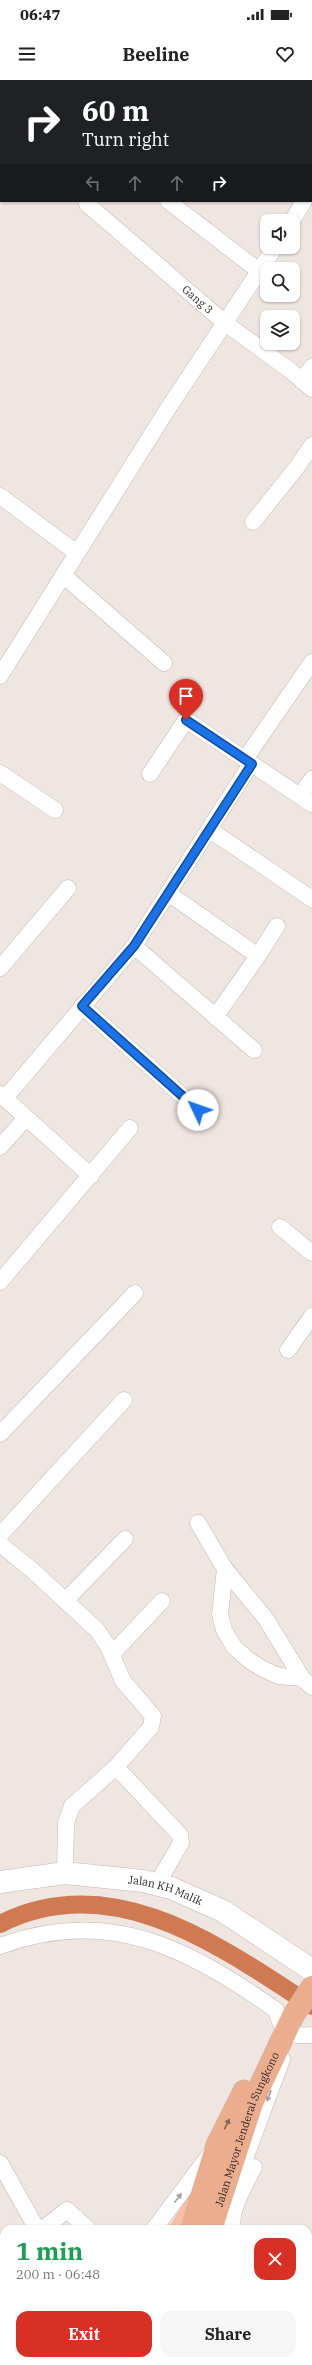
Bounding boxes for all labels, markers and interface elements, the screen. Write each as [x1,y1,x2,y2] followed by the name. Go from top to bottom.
[20,5,61,24] text: 06:47
[16,43,38,65] icon: menu
[122,43,190,66] text: Beeline
[274,43,296,65] icon: heart
[82,92,149,129] text: 60 m
[16,96,68,148] icon: right
[82,128,169,151] text: Turn right
[82,172,104,194] icon: left
[124,172,146,194] icon: ahead
[166,172,188,194] icon: ahead
[208,172,230,194] icon: right
[260,214,300,350] map controls
[260,214,300,254] button: sound
[260,262,300,302] button: search
[179,282,216,316] street label: Gang 3
[260,310,300,350] button: layers
[169,679,203,720] pin
[175,685,197,707] icon: arrive
[177,1089,219,1131] position arrow
[127,1873,205,1908] street label: Jalan KH Malik
[212,2050,282,2208] street label: Jalan Mayor Jenderal Sungkono
[266,2091,272,2103] one-way arrow
[224,2118,231,2129] one-way arrow
[173,2192,182,2203] one-way arrow
[16,2235,83,2267] text: 1 min
[254,2238,296,2280] button: close
[16,2266,100,2283] text: 200 m · 06:48
[16,2311,152,2357] button: Exit
[160,2311,296,2357] button: Share

